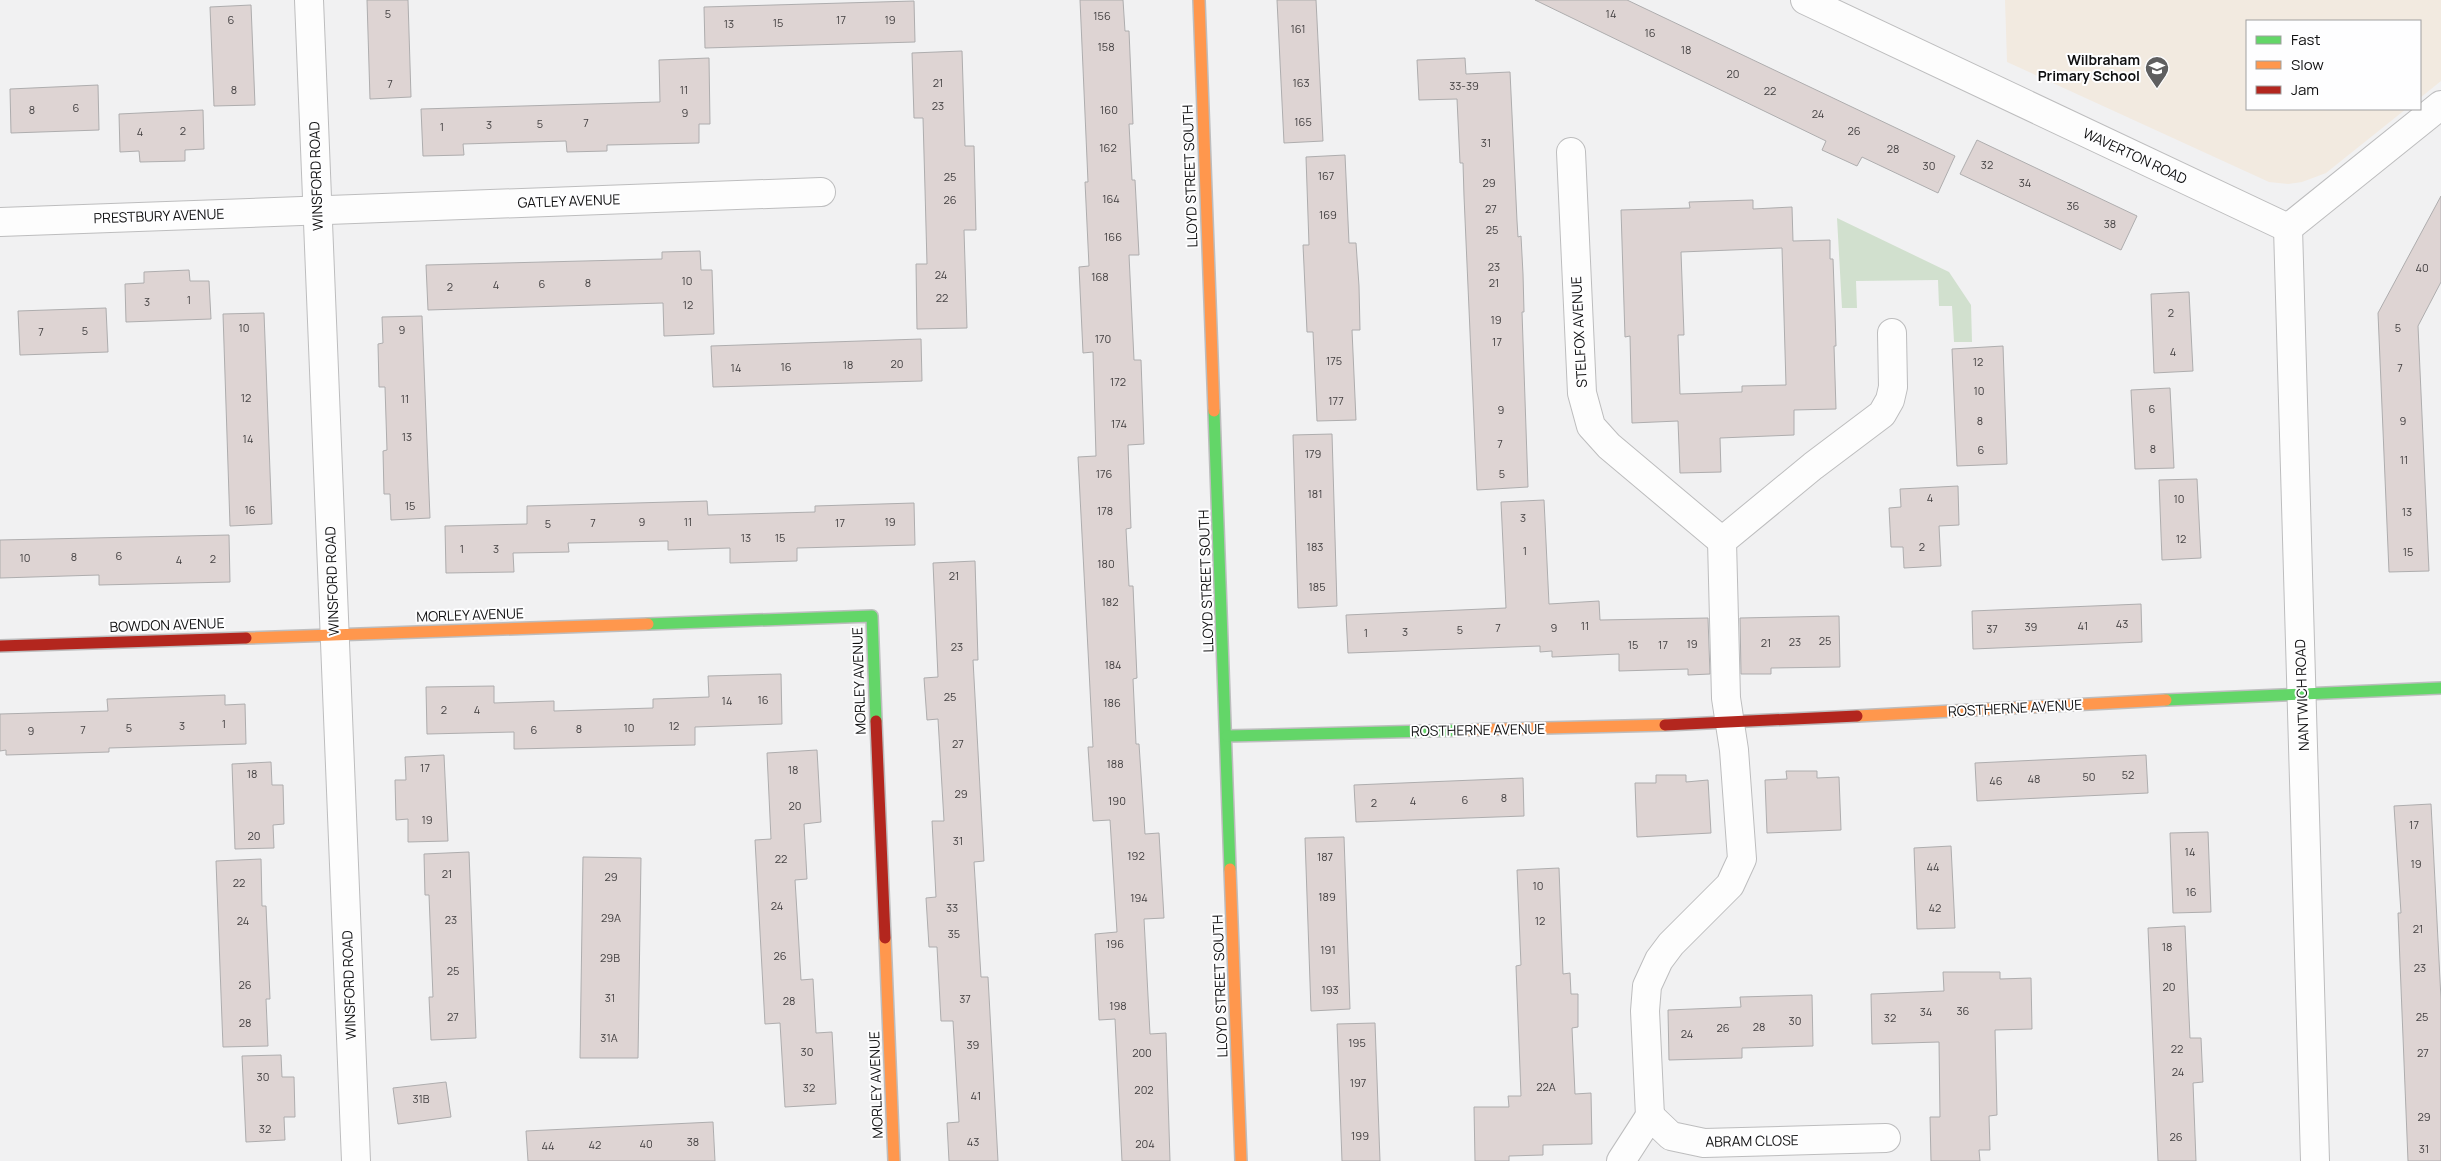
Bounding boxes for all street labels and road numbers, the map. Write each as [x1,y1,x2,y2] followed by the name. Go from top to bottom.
[1178,104,1201,248] street label: LLOYD STREET SOUTH
[304,121,327,231] street label: WINSFORD ROAD
[2080,123,2190,188] street label: WAVERTON ROAD
[517,189,621,212] street label: GATLEY AVENUE
[93,204,225,227] street label: PRESTBURY AVENUE
[1566,276,1591,388] street label: STELFOX AVENUE
[1194,509,1217,653] street label: LLOYD STREET SOUTH
[320,526,343,636] street label: WINSFORD ROAD
[416,603,524,626] street label: MORLEY AVENUE
[109,613,225,636] street label: BOWDON AVENUE
[847,627,870,735] street label: MORLEY AVENUE
[2290,639,2313,751] street label: NANTWICH ROAD
[1947,694,2083,721] street label: ROSTHERNE AVENUE
[1411,719,1545,740] street label: ROSTHERNE AVENUE
[1208,914,1231,1058] street label: LLOYD STREET SOUTH
[337,930,360,1040] street label: WINSFORD ROAD
[864,1031,887,1139] street label: MORLEY AVENUE
[1705,1130,1799,1151] street label: ABRAM CLOSE

